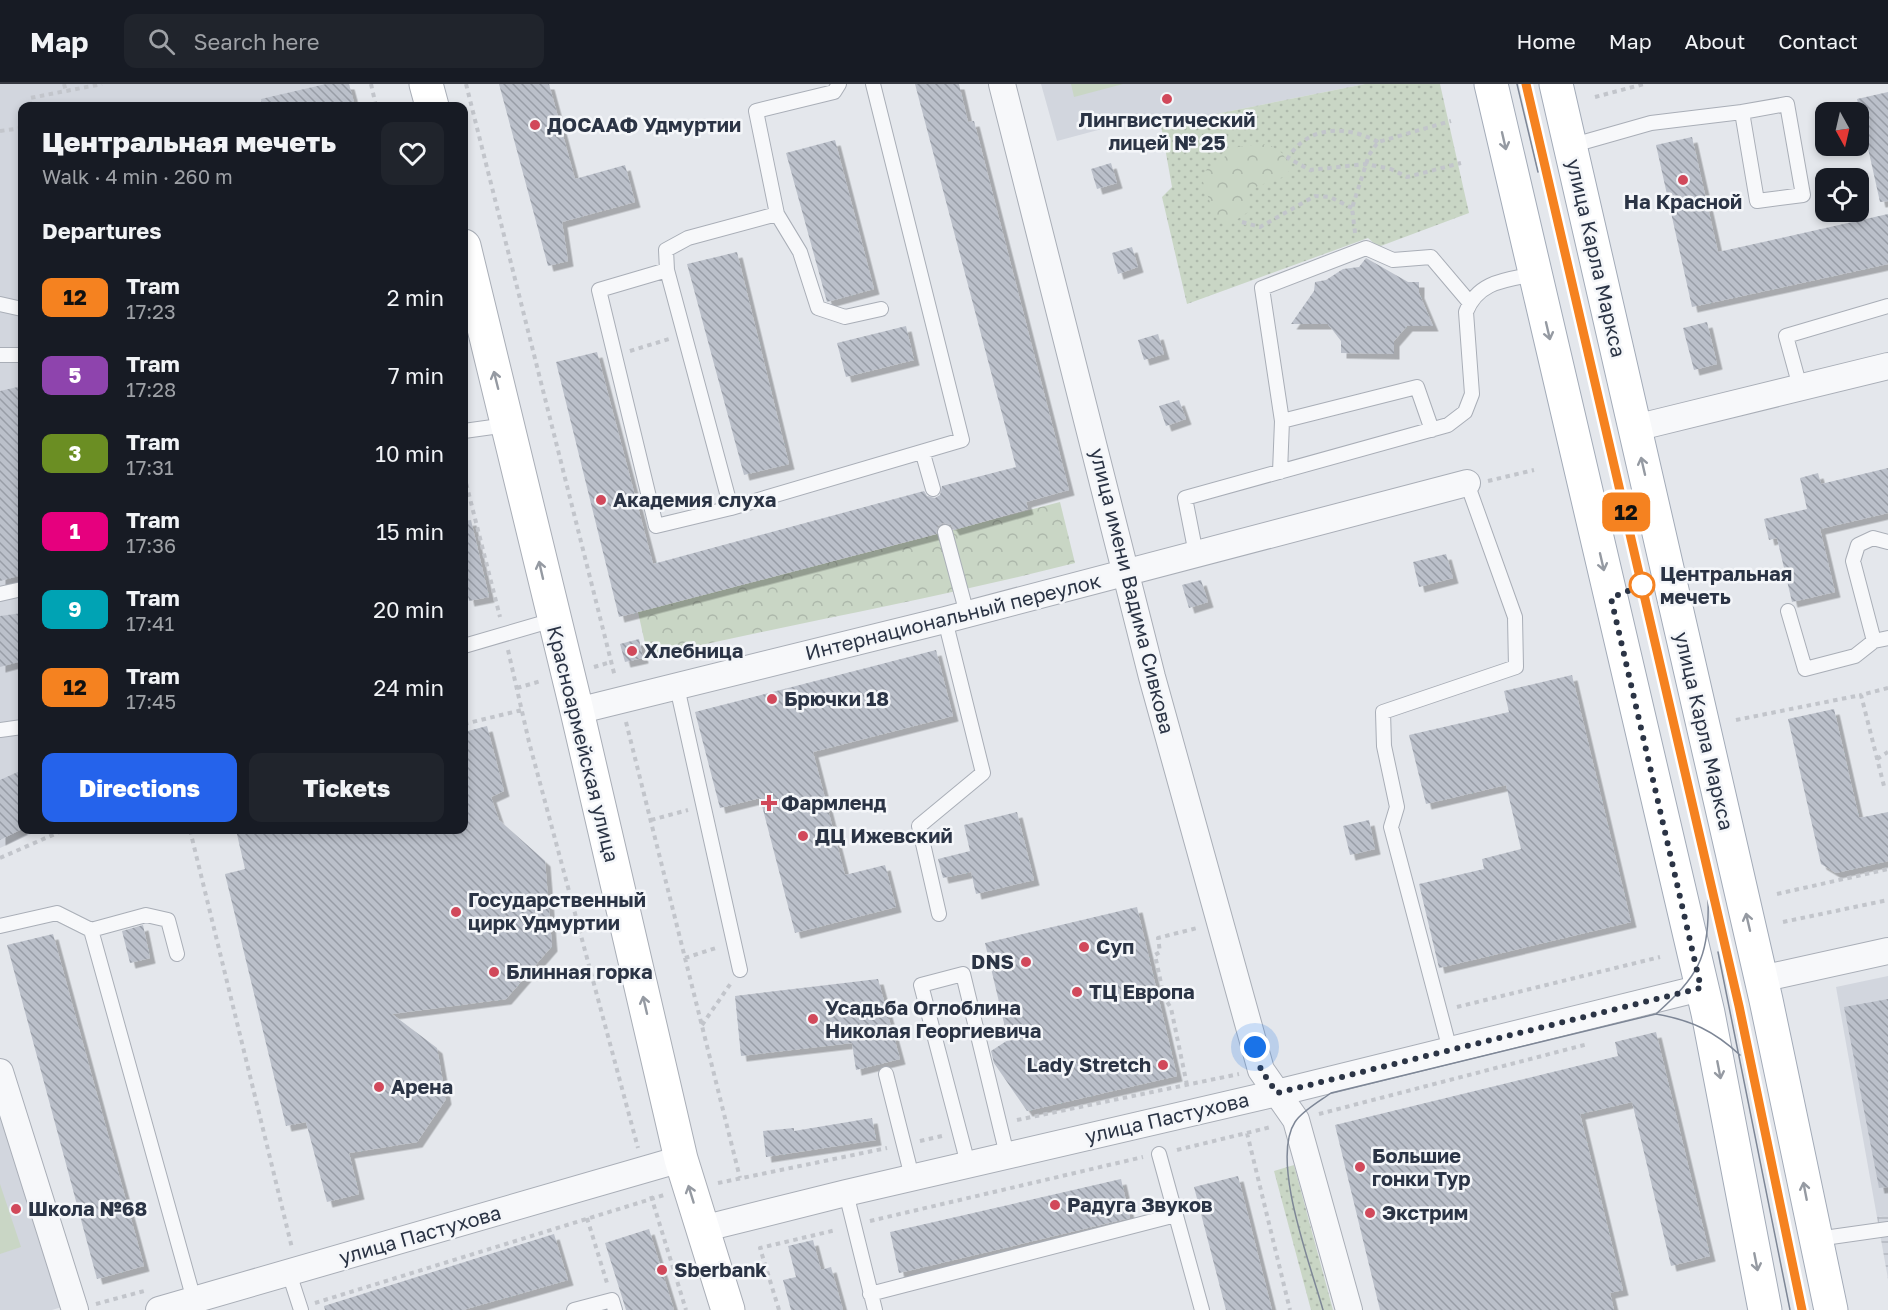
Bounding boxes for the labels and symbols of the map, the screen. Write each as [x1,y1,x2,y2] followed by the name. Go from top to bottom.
[1160,92,1174,106] marker: Лингвистический лицей № 25
[1815,102,1869,156] north arrow
[1079,107,1255,154] place label: Лингвистический лицей № 25
[547,112,741,136] place label: ДОСААФ Удмуртии
[528,118,542,132] marker: ДОСААФ Удмуртии
[1499,131,1511,150] one-way arrow
[1562,156,1631,359] street label: улица Карла Маркса
[1676,173,1690,187] marker: На Красной
[1624,189,1742,213] place label: На Красной
[1543,321,1555,340] one-way arrow
[489,371,501,390] one-way arrow
[1086,445,1180,736] street label: улица имени Вадима Сивкова
[1637,457,1649,476] one-way arrow
[613,487,776,511] place label: Академия слуха
[1599,492,1653,532] line badge: 12
[594,493,608,507] marker: Академия слуха
[1597,552,1609,571] one-way arrow
[535,561,547,580] one-way arrow
[1660,561,1792,608] place label: Центральная мечеть
[802,568,1103,664] street label: Интернациональный переулок
[1629,572,1655,598] marker: Центральная мечеть
[543,623,625,865] street label: Красноармейская улица
[1670,629,1739,832] street label: улица Карла Маркса
[644,638,743,662] place label: Хлебница
[625,644,639,658] marker: Хлебница
[784,686,889,710] place label: Брючки 18
[765,692,779,706] marker: Брючки 18
[781,790,887,814] place label: Фармленд
[762,796,776,810] marker: Фармленд
[815,823,953,847] place label: ДЦ Ижевский
[796,829,810,843] marker: ДЦ Ижевский
[468,887,646,934] place label: Государственный цирк Удмуртии
[449,905,463,919] marker: Государственный цирк Удмуртии
[1742,913,1753,932] one-way arrow
[1096,934,1134,958] place label: Суп
[1077,940,1091,954] marker: Суп
[971,949,1014,973] place label: DNS
[1019,955,1033,969] marker: DNS
[506,959,653,983] place label: Блинная горка
[487,965,501,979] marker: Блинная горка
[1089,979,1195,1003] place label: ТЦ Европа
[1070,985,1084,999] marker: ТЦ Европа
[639,995,651,1014] one-way arrow
[825,995,1041,1042] place label: Усадьба Оглоблина Николая Георгиевича
[806,1012,820,1026] marker: Усадьба Оглоблина Николая Георгиевича
[1240,1032,1270,1062] your location
[1027,1052,1151,1076] place label: Lady Stretch
[1156,1058,1170,1072] marker: Lady Stretch
[1714,1060,1725,1080] one-way arrow
[391,1074,453,1098] place label: Арена
[372,1080,386,1094] marker: Арена
[1082,1086,1251,1148] street label: улица Пастухова
[1372,1143,1471,1190] place label: Большие гонки Тур
[1353,1160,1367,1174] marker: Большие гонки Тур
[1799,1182,1810,1202] one-way arrow
[685,1185,696,1204] one-way arrow
[1067,1192,1213,1216] place label: Радуга Звуков
[28,1196,147,1220] place label: Школа №68
[1048,1198,1062,1212] marker: Радуга Звуков
[336,1199,504,1269] street label: улица Пастухова
[1382,1200,1468,1224] place label: Экстрим
[9,1202,23,1216] marker: Школа №68
[1363,1206,1377,1220] marker: Экстрим
[1751,1252,1762,1271] one-way arrow
[674,1257,767,1281] place label: Sberbank
[655,1263,669,1277] marker: Sberbank

